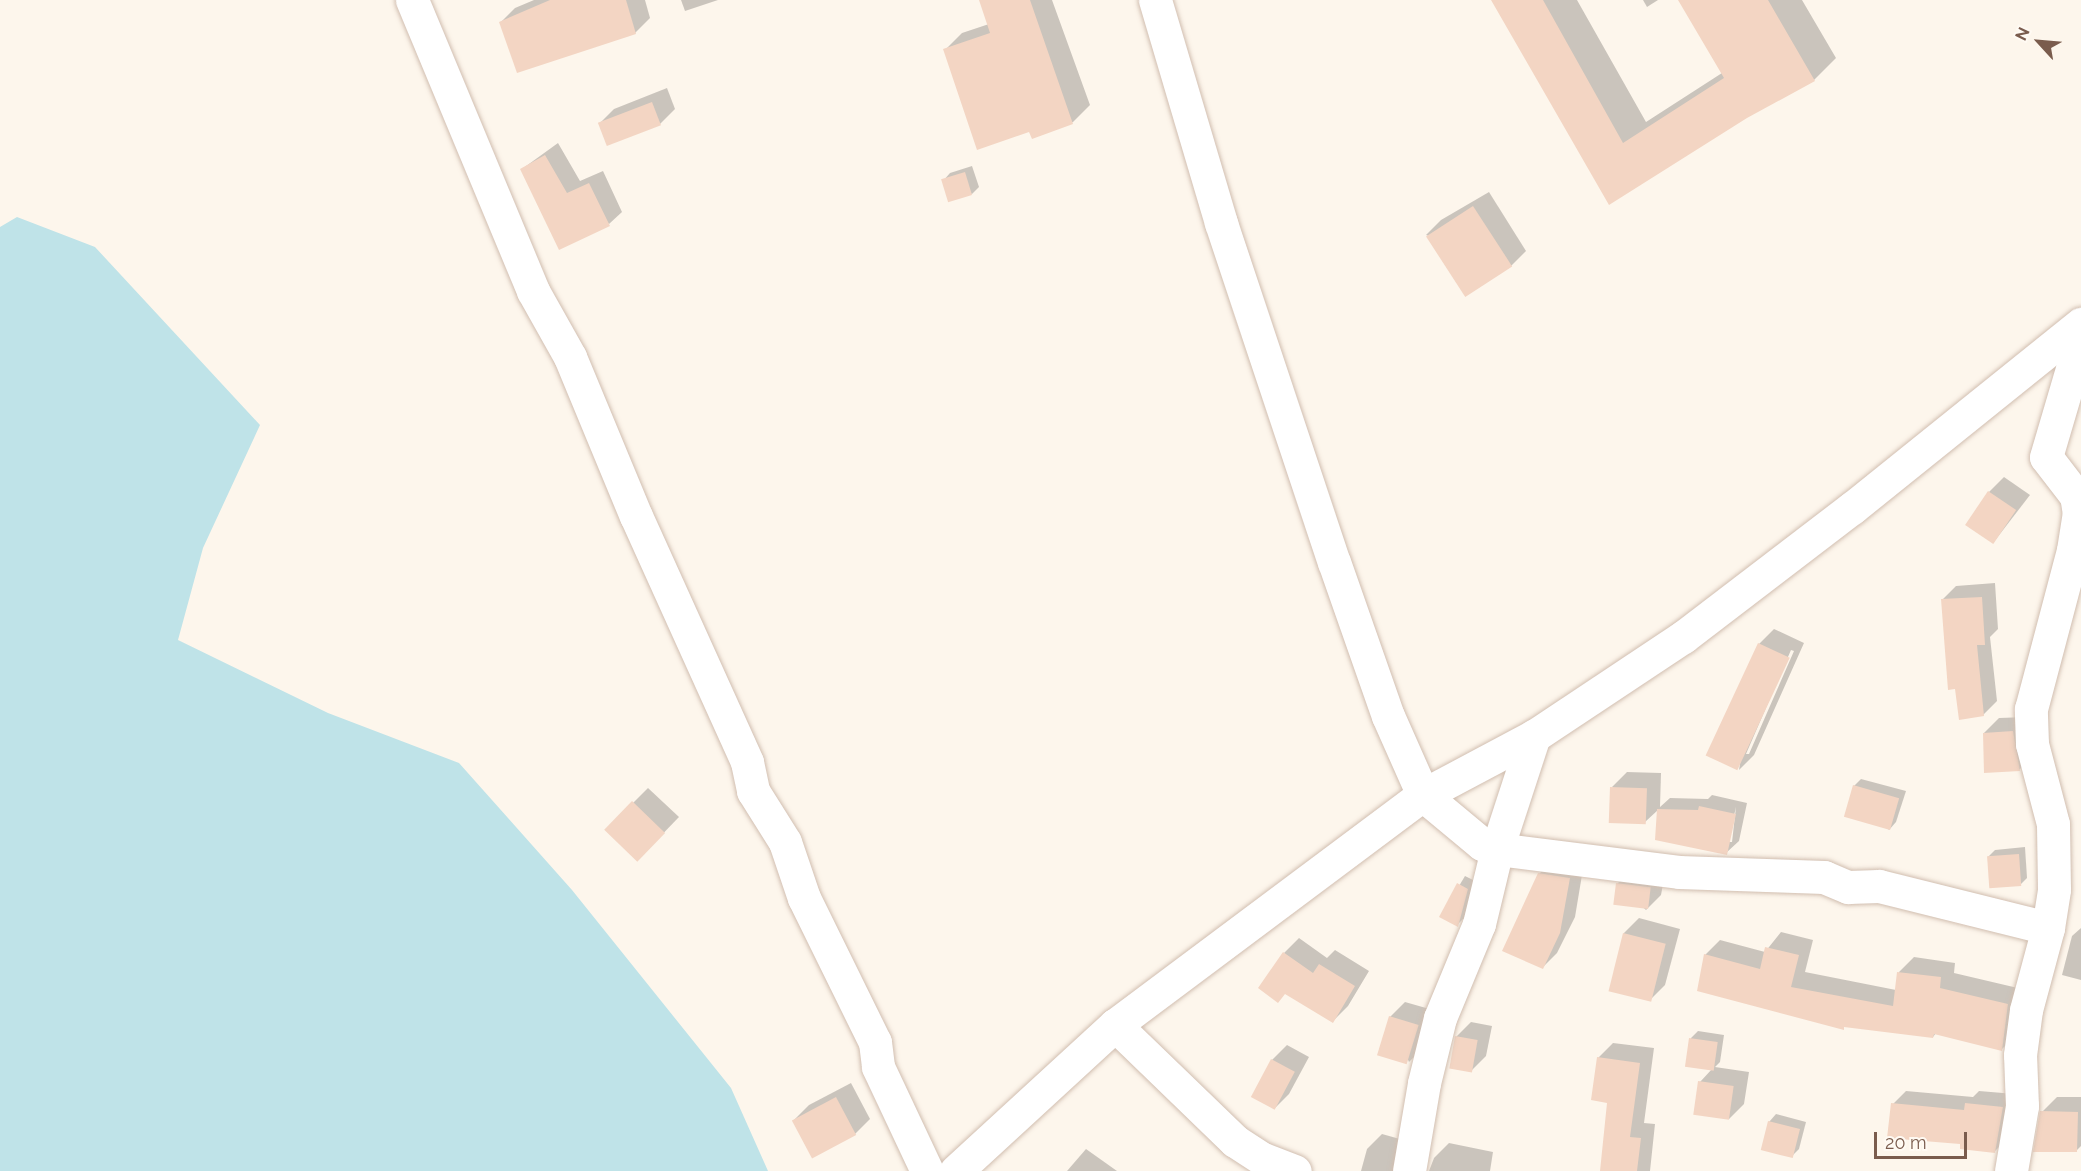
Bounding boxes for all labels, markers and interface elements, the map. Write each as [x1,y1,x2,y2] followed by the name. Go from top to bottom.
[2009,12,2069,72] north arrow
[2011,24,2034,44] text: N
[1877,1120,1970,1158] scale bar
[1885,1132,1927,1153] text: 20 m

